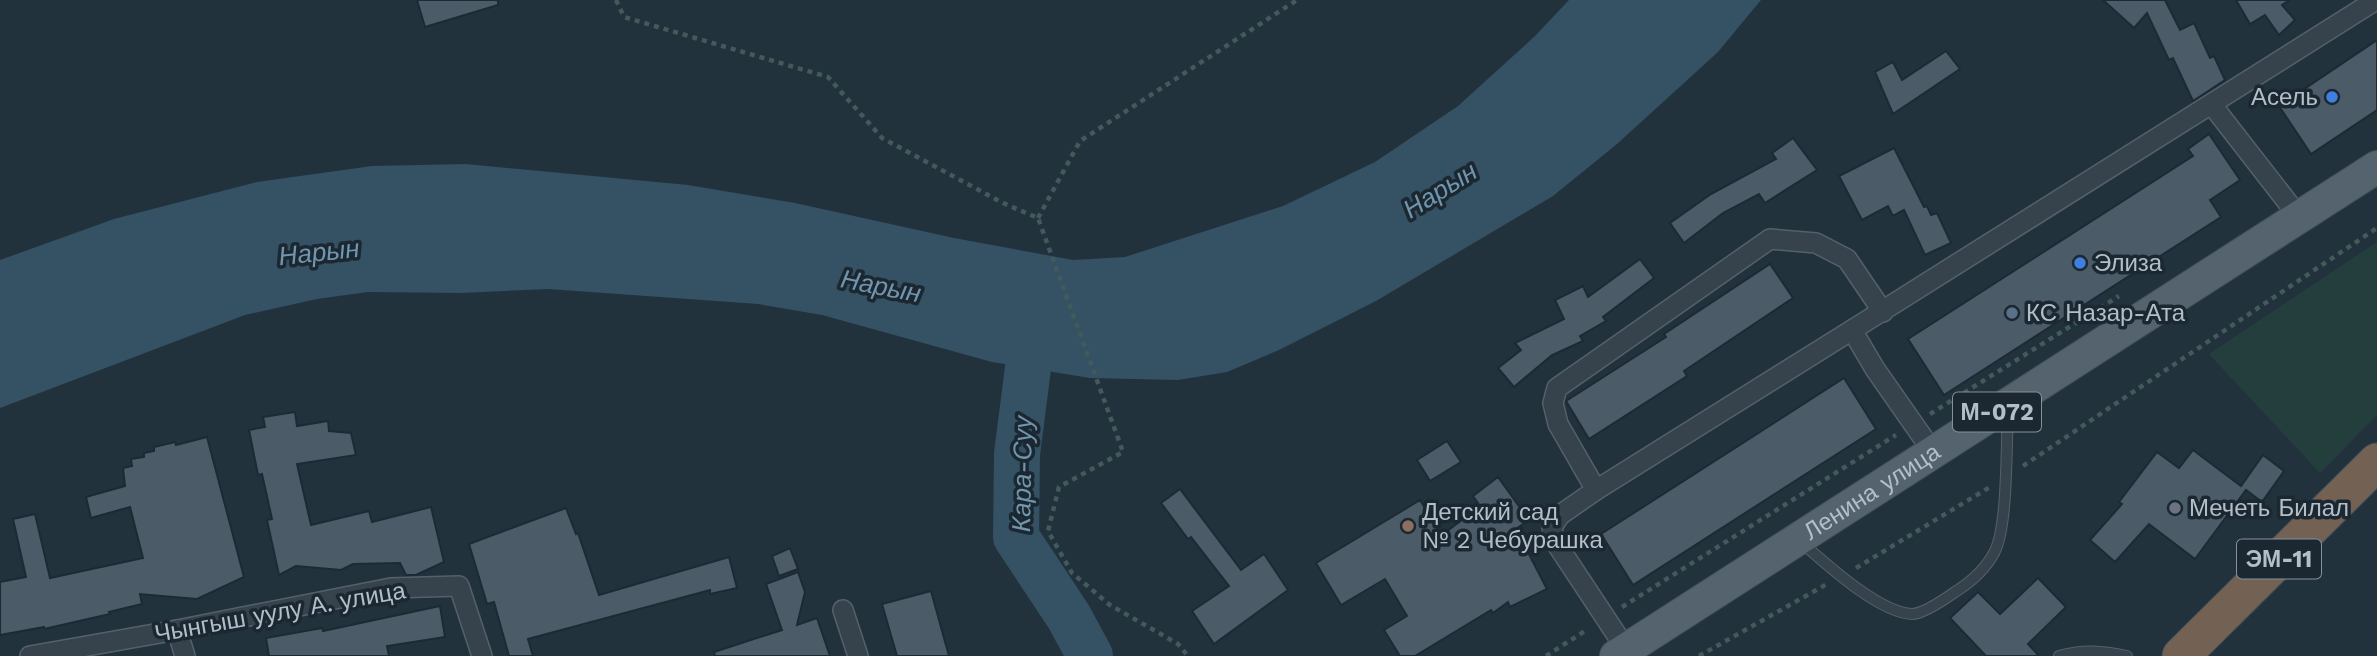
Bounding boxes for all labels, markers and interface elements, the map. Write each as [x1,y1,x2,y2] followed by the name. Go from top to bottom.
[2251,83,2318,111] place label: Асель
[2324,89,2340,105] marker: Асель
[1398,156,1482,224] water label: Нарын
[277,233,361,271] water label: Нарын
[2094,249,2163,277] place label: Элиза
[2072,255,2088,271] marker: Элиза
[838,264,924,308] water label: Нарын
[2026,299,2186,327] place label: КС Назар-Ата
[2004,305,2020,321] marker: КС Назар-Ата
[1953,392,2041,432] road number: М-072
[1006,414,1038,532] water label: Кара-Суу
[1798,437,1946,546] street label: Ленина улица
[2189,494,2349,522] place label: Мечеть Билал
[1422,498,1604,554] place label: Детский сад № 2 Чебурашка
[2167,500,2183,516] marker: Мечеть Билал
[1400,518,1416,534] marker: Детский сад № 2 Чебурашка
[2237,540,2321,579] road number: ЭМ-11
[152,576,408,648] street label: Чынгыш уулу А. улица

